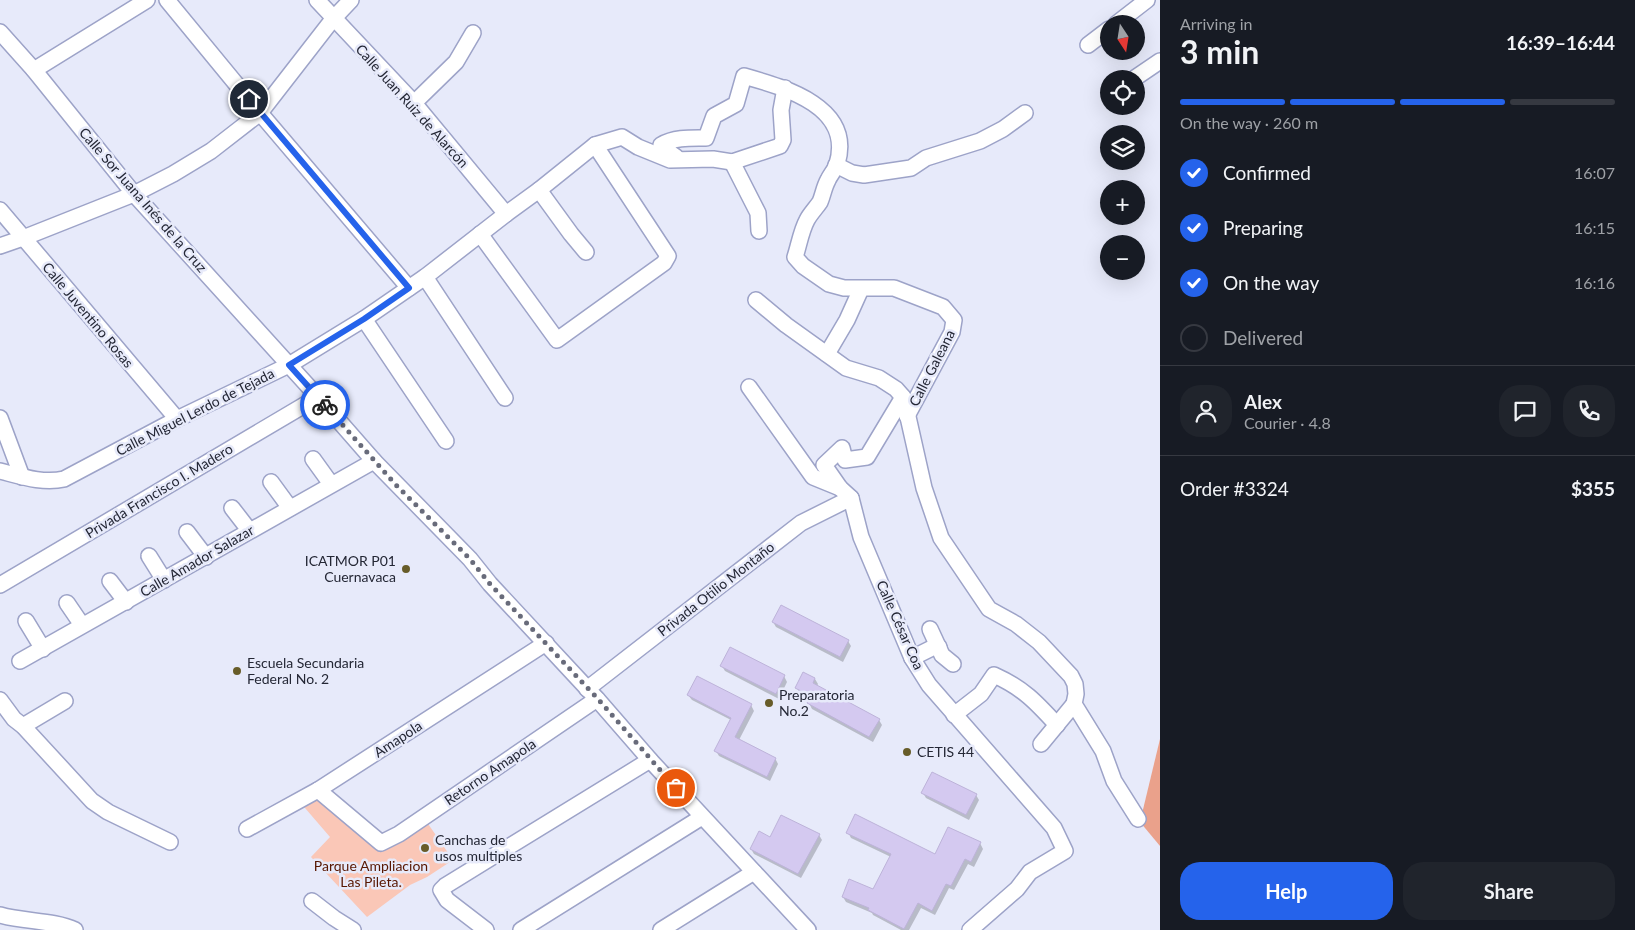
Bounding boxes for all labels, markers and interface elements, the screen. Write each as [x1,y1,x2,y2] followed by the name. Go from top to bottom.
[1180,14,1253,33] text: Arriving in
[1100,15,1145,60] north arrow
[1100,15,1145,280] map controls
[1506,31,1615,54] text: 16:39–16:44
[1180,32,1259,71] text: 3 min
[352,40,472,171] street label: Calle Juan Ruiz de Alarcón
[1100,70,1145,115] button: locate
[228,78,270,120] pin
[235,85,263,113] icon: home
[1180,113,1318,132] text: On the way · 260 m
[76,124,211,275] street label: Calle Sor Juana Inés de la Cruz
[1100,125,1145,170] button: layers
[1180,159,1208,187] icon: check
[1223,161,1311,184] text: Confirmed
[1574,163,1615,182] text: 16:07
[1100,180,1145,225] button: +
[1180,214,1208,242] icon: check
[1223,216,1303,239] text: Preparing
[1574,218,1615,237] text: 16:15
[1100,235,1145,280] button: −
[39,258,137,371] street label: Calle Juventino Rosas
[1180,269,1208,297] icon: check
[1223,271,1319,294] text: On the way
[1574,273,1615,292] text: 16:16
[1223,326,1303,349] text: Delivered
[905,327,958,409] street label: Calle Galeana
[113,364,277,459] street label: Calle Miguel Lerdo de Tejada
[300,380,350,430] courier
[1180,385,1232,437] button: person
[1499,385,1551,437] button: chat
[1563,385,1615,437] button: phone
[1244,390,1282,413] text: Alex
[311,391,339,419] icon: bike
[1244,413,1331,432] text: Courier · 4.8
[82,440,236,541] street label: Privada Francisco I. Madero
[1180,477,1289,500] text: Order #3324
[1571,477,1615,500] text: $355
[137,521,257,600] street label: Calle Amador Salazar
[654,538,777,639] street label: Privada Otilio Montaño
[305,552,396,585] place label: ICATMOR P01 Cuernavaca
[400,563,412,575] marker: ICATMOR P01 Cuernavaca
[873,577,928,672] street label: Calle César Coa
[247,654,364,687] place label: Escuela Secundaria Federal No. 2
[231,665,243,677] marker: Escuela Secundaria Federal No. 2
[779,686,855,719] place label: Preparatoria No.2
[763,697,775,709] marker: Preparatoria No.2
[370,717,425,760] street label: Amapola
[441,735,539,808] street label: Retorno Amapola
[917,743,974,760] place label: CETIS 44
[901,746,913,758] marker: CETIS 44
[655,767,697,809] pin
[662,774,690,802] icon: bag
[435,831,522,864] place label: Canchas de usos multiples
[419,842,431,854] marker: Canchas de usos multiples
[314,857,428,890] park label: Parque Ampliacion Las Pileta.
[1180,862,1393,920] button: Help
[1403,862,1615,920] button: Share

